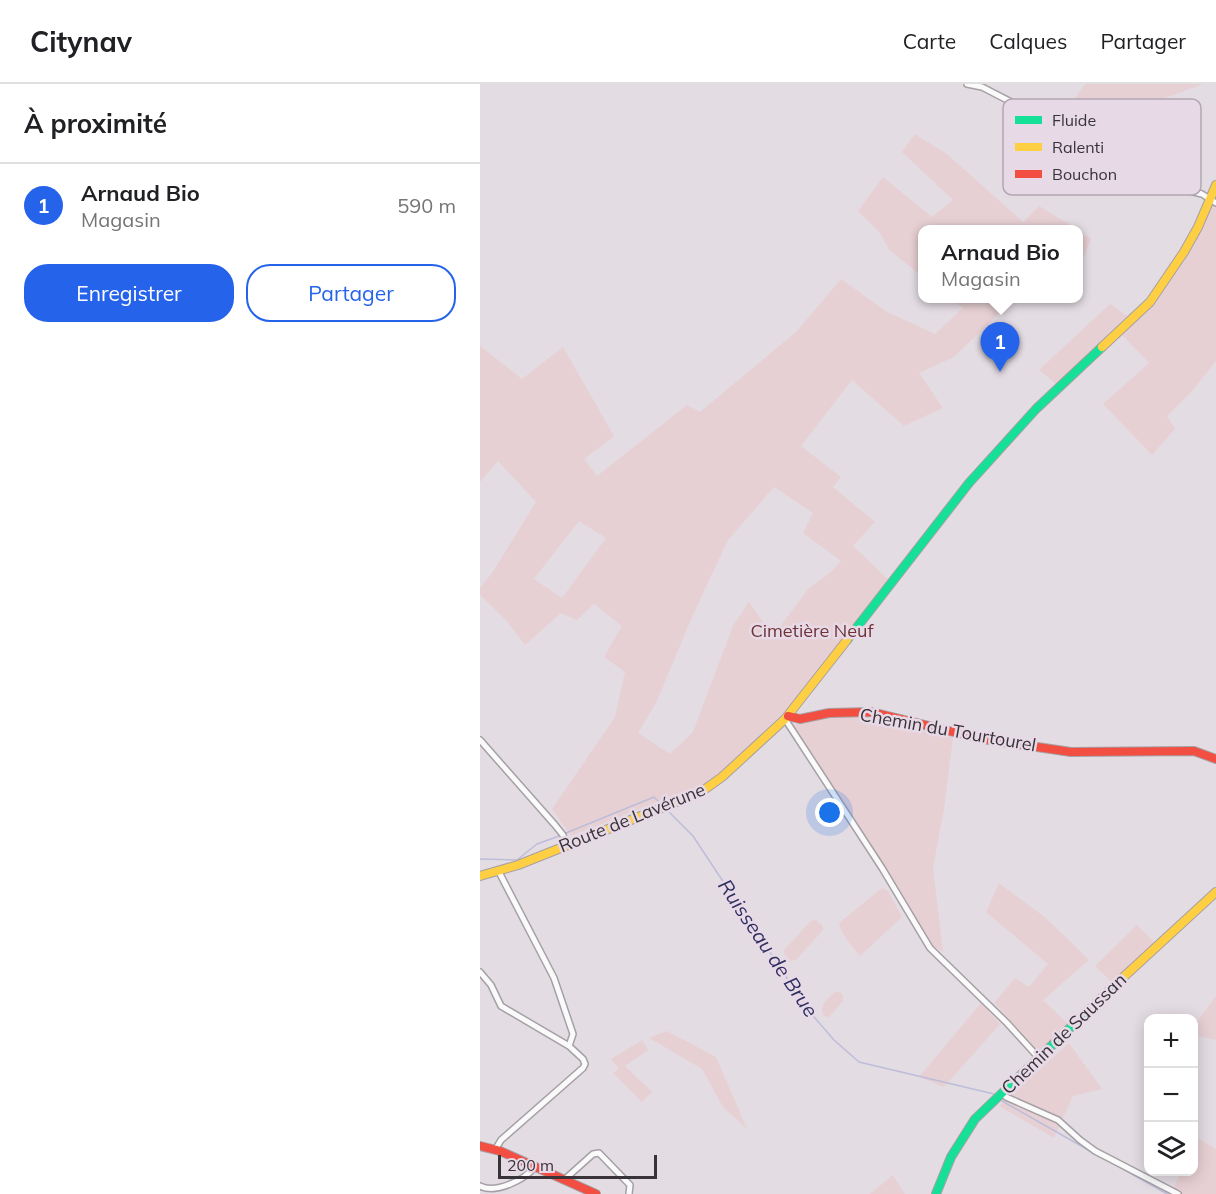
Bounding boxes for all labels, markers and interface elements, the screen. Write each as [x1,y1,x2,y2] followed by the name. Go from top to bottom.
[30,24,132,59] text: Citynav
[903,28,956,54] text: Carte
[989,28,1067,54] text: Calques
[1100,28,1186,54] text: Partager
[1003,99,1201,195] legend
[24,107,167,140] text: À proximité
[1052,110,1096,130] text: Fluide
[1052,137,1104,157] text: Ralenti
[1052,164,1117,184] text: Bouchon
[81,179,200,207] text: Arnaud Bio
[38,193,50,218] text: 1
[397,193,456,218] text: 590 m
[81,207,161,232] text: Magasin
[918,225,1083,303] popup
[941,238,1060,266] text: Arnaud Bio
[24,264,234,322] button: Enregistrer
[246,264,456,322] button: Partager
[941,266,1021,291] text: Magasin
[980,322,1020,372] pin: 1
[750,619,874,642] park label: Cimetière Neuf
[858,703,1038,756] street label: Chemin du Tourtourel
[555,778,708,857] street label: Route de Lavérune
[815,798,844,827] your location
[713,874,824,1022] water label: Ruisseau de Brue
[996,968,1131,1099] street label: Chemin de Saussan
[1144,1014,1198,1176] map controls
[1144,1014,1198,1068] button: +
[1144,1068,1198,1122] button: −
[1144,1122,1198,1176] button: layers
[498,1152,657,1180] scale bar
[507,1155,554,1175] text: 200 m

